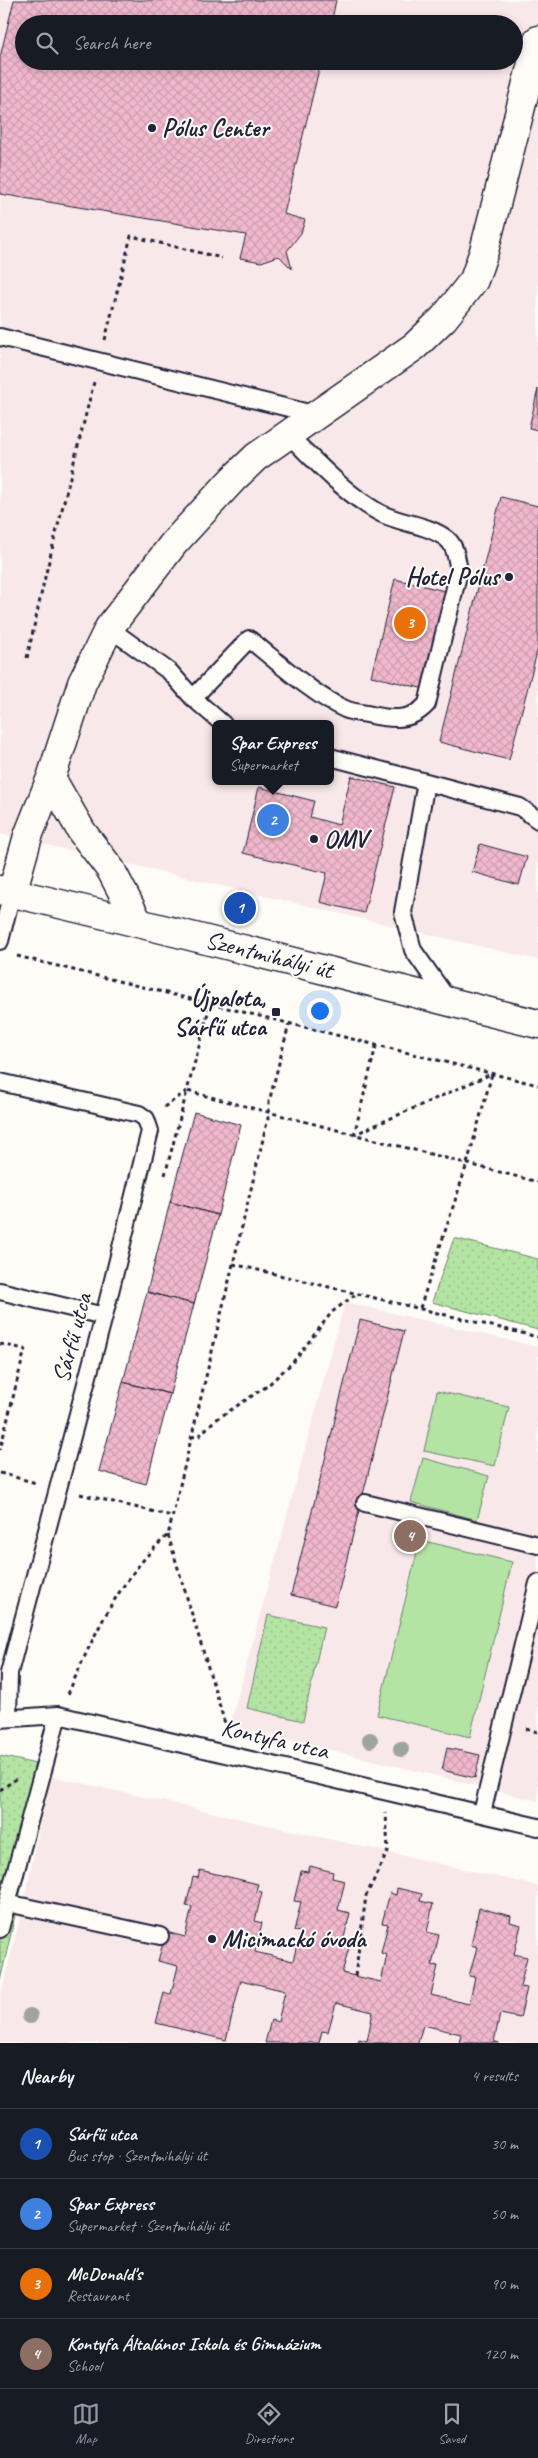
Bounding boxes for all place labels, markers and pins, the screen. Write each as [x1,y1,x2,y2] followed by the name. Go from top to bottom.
[162,112,271,144] place label: Pólus Center
[146,122,158,134] marker: Pólus Center
[405,561,501,593] place label: Hotel Pólus
[503,571,515,583] marker: Hotel Pólus
[394,604,426,642] pin: 3
[257,801,289,839] pin: 2
[324,823,373,855] place label: OMV
[308,833,320,845] marker: OMV
[224,889,256,927] pin: 1
[174,982,268,1043] place label: Újpalota, Sárfű utca
[270,1006,282,1018] marker: Újpalota, Sárfű utca
[394,1517,426,1555] pin: 4
[222,1923,367,1955] place label: Micimackó óvoda
[206,1933,218,1945] marker: Micimackó óvoda

